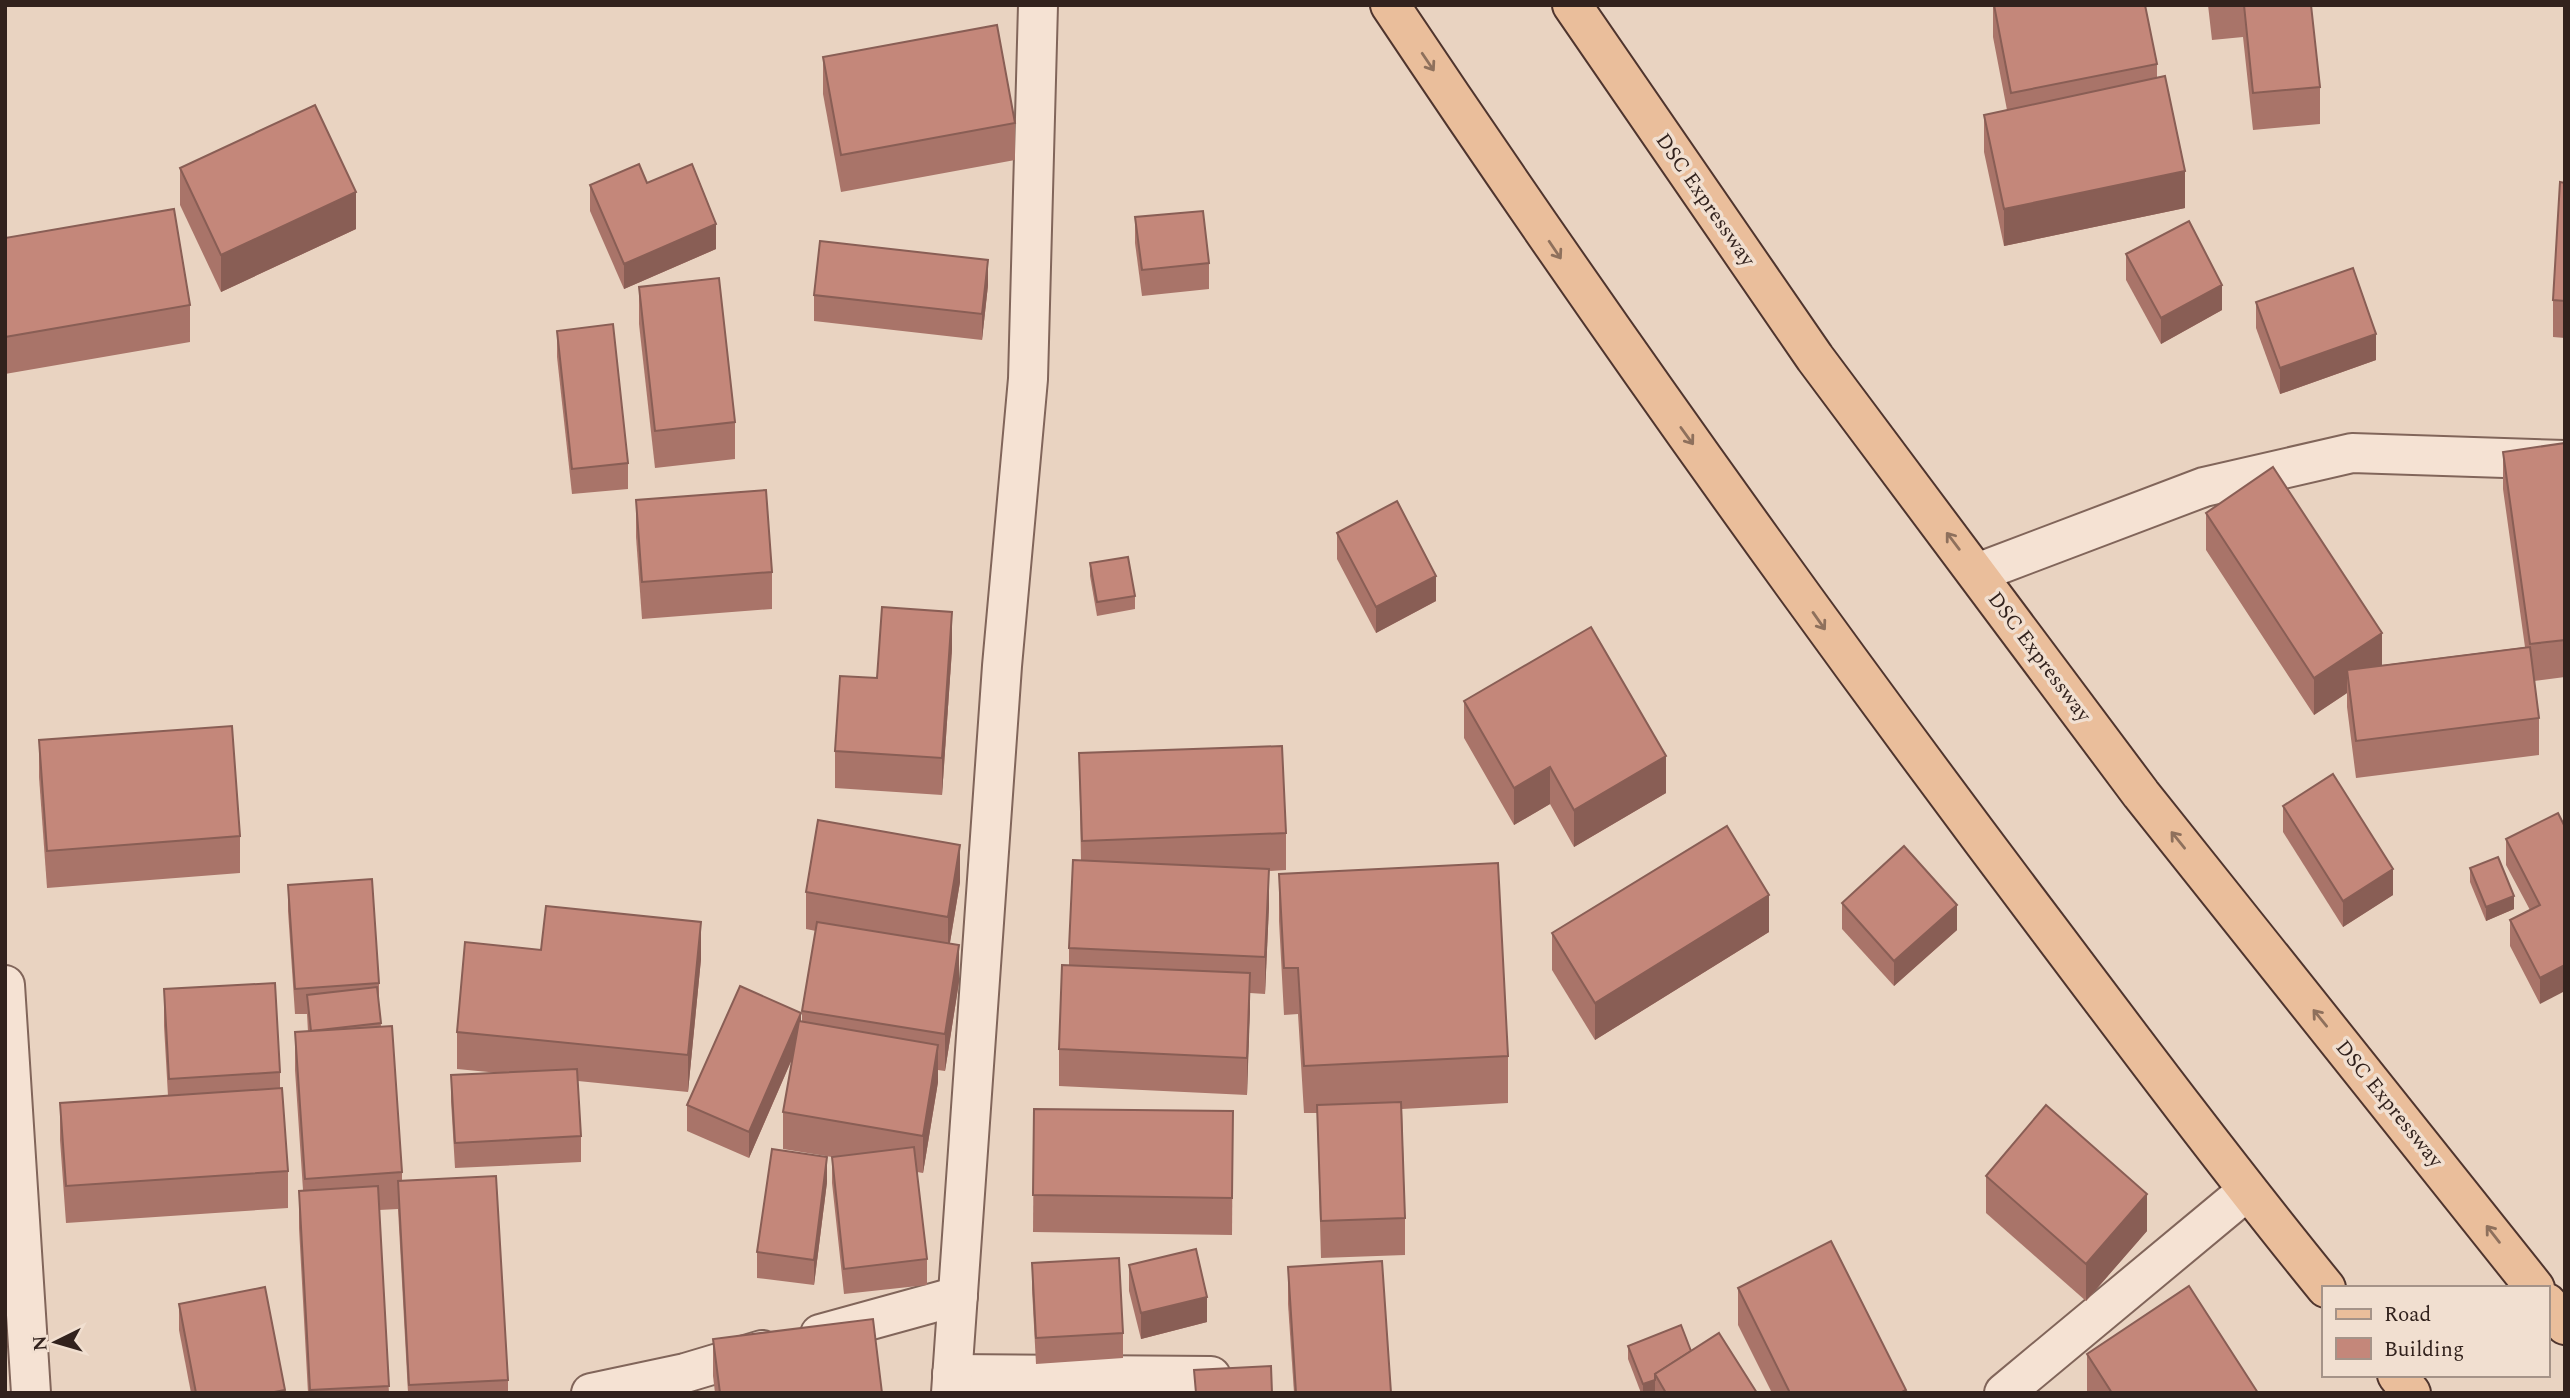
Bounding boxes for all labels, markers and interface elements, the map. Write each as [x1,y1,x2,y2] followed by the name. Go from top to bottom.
[1421,52,1435,71] one-way arrow
[1647,127,1763,274] street label: DSC Expressway
[1548,240,1562,260] one-way arrow
[1680,426,1694,445] one-way arrow
[1946,532,1960,551] one-way arrow
[1979,585,2099,730] street label: DSC Expressway
[1812,611,1826,630] one-way arrow
[2171,832,2186,850] one-way arrow
[2313,1009,2328,1028] one-way arrow
[2327,1033,2451,1176] street label: DSC Expressway
[2485,1226,2500,1244] one-way arrow
[2322,1286,2549,1377] legend
[2384,1299,2431,1331] text: Road
[21,1307,91,1377] north arrow
[25,1334,56,1352] text: N
[2384,1334,2464,1366] text: Building

